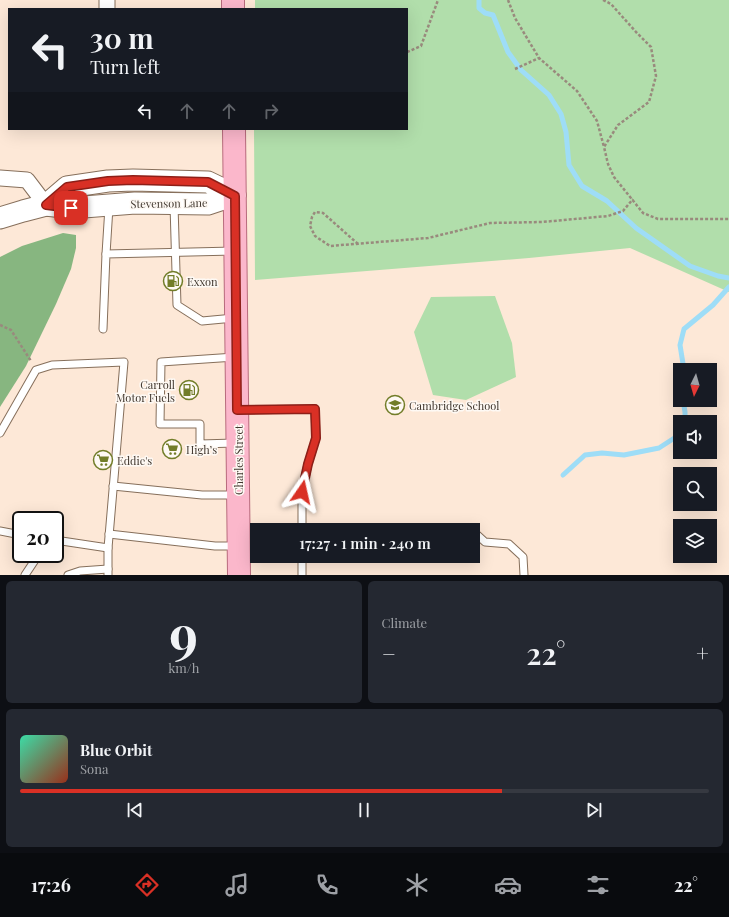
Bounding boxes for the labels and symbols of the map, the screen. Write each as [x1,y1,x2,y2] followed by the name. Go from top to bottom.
[54,191,88,225] pin
[130,195,208,211] street label: Stevenson Lane
[162,270,184,292] fuel station icon: Exxon
[187,274,218,289] place label: Exxon
[673,363,717,407] north arrow
[116,377,175,405] place label: Carroll Motor Fuels
[178,379,200,401] fuel station icon: Carroll Motor Fuels
[384,394,406,416] school or university icon: Cambridge School
[409,398,499,413] place label: Cambridge School
[231,425,246,495] street label: Charles Street
[161,438,183,460] supermarket icon: High’s
[186,442,217,457] place label: High’s
[92,449,114,471] supermarket icon: Eddie's
[117,453,152,468] place label: Eddie's
[281,471,323,513] position arrow
[12,511,64,563] speed limit sign: 20

